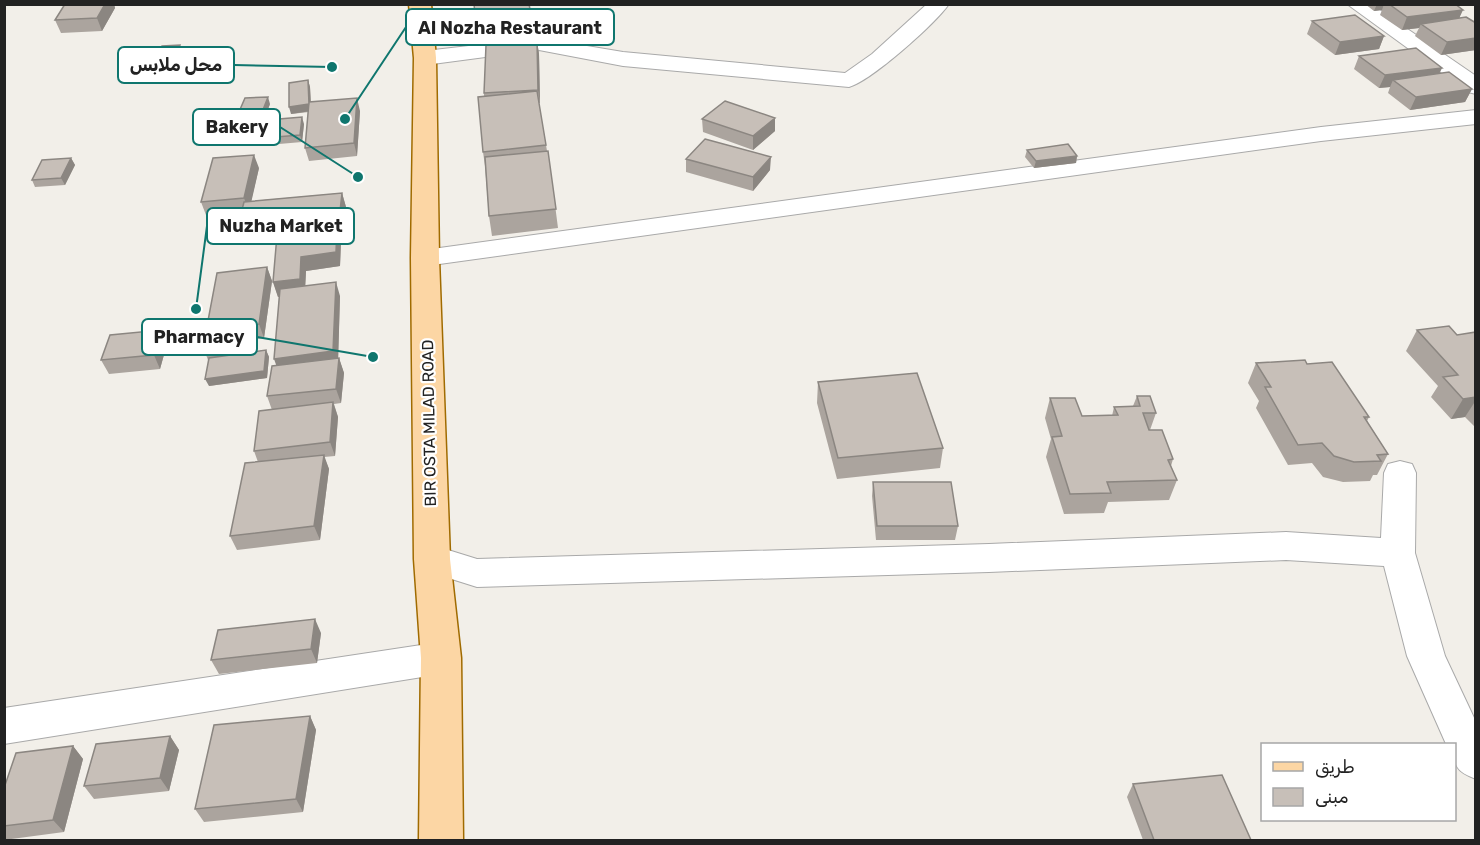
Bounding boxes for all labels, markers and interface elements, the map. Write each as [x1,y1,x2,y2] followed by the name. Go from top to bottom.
[406,9,614,45] callout: Al Nozha Restaurant
[418,17,602,39] text: Al Nozha Restaurant
[118,47,234,83] callout: محل ملابس
[130,54,222,76] text: محل ملابس
[193,109,280,145] callout: Bakery
[205,116,269,138] text: Bakery
[207,208,354,244] callout: Nuzha Market
[219,215,343,237] text: Nuzha Market
[142,319,257,355] callout: Pharmacy
[154,326,245,348] text: Pharmacy
[418,339,440,507] street label: BIR OSTA MILAD ROAD
[1261,743,1456,821] legend
[1315,756,1355,778] text: طريق
[1315,786,1349,808] text: مبنى

